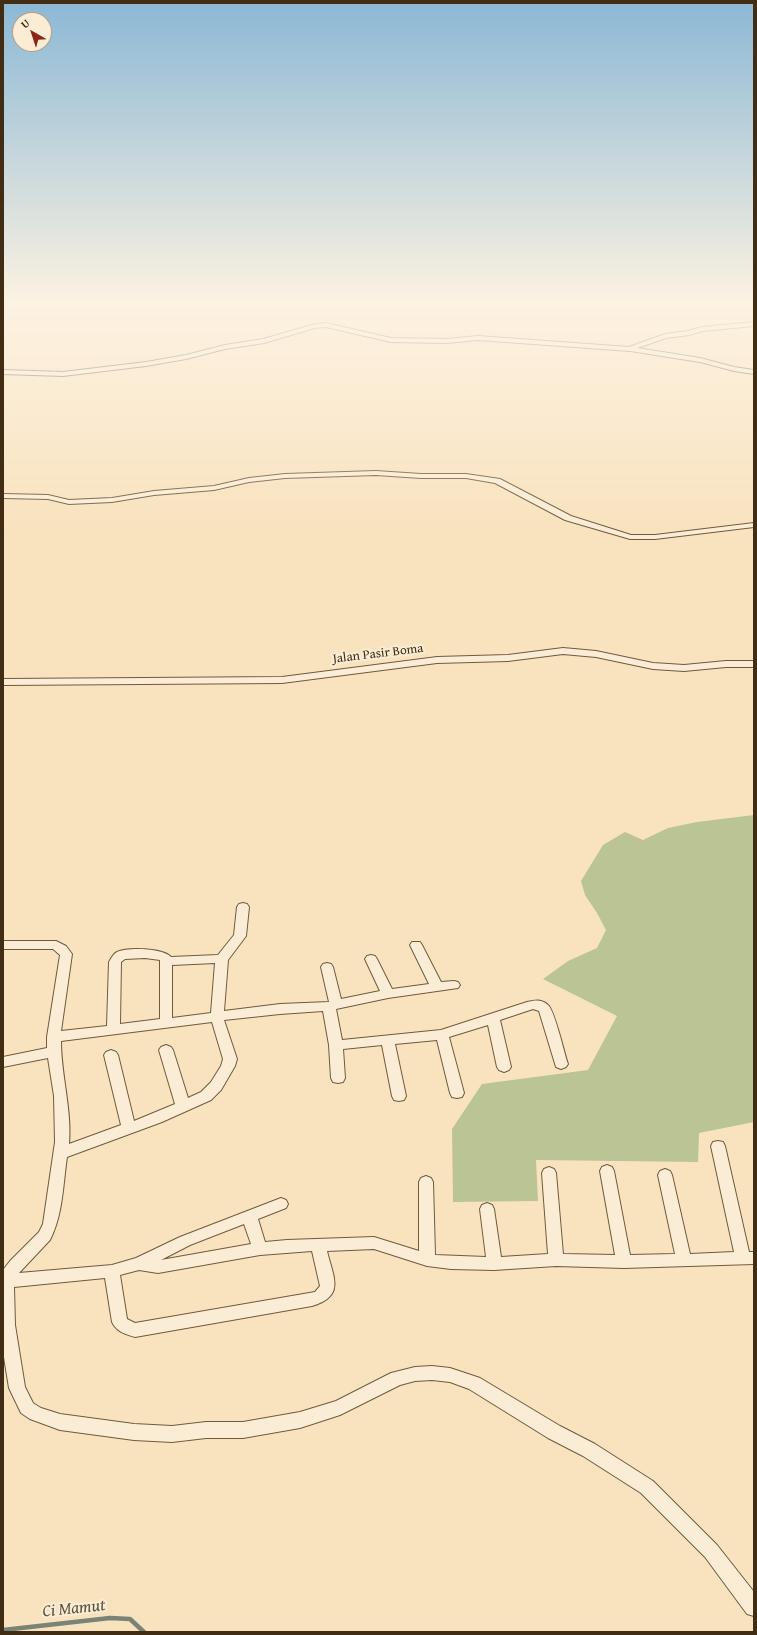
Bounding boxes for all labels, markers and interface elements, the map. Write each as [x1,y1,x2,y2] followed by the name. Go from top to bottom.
[12,12,52,52] north arrow
[17,15,33,32] text: U
[332,641,424,667] street label: Jalan Pasir Boma
[41,1596,107,1622] water label: Ci Mamut

